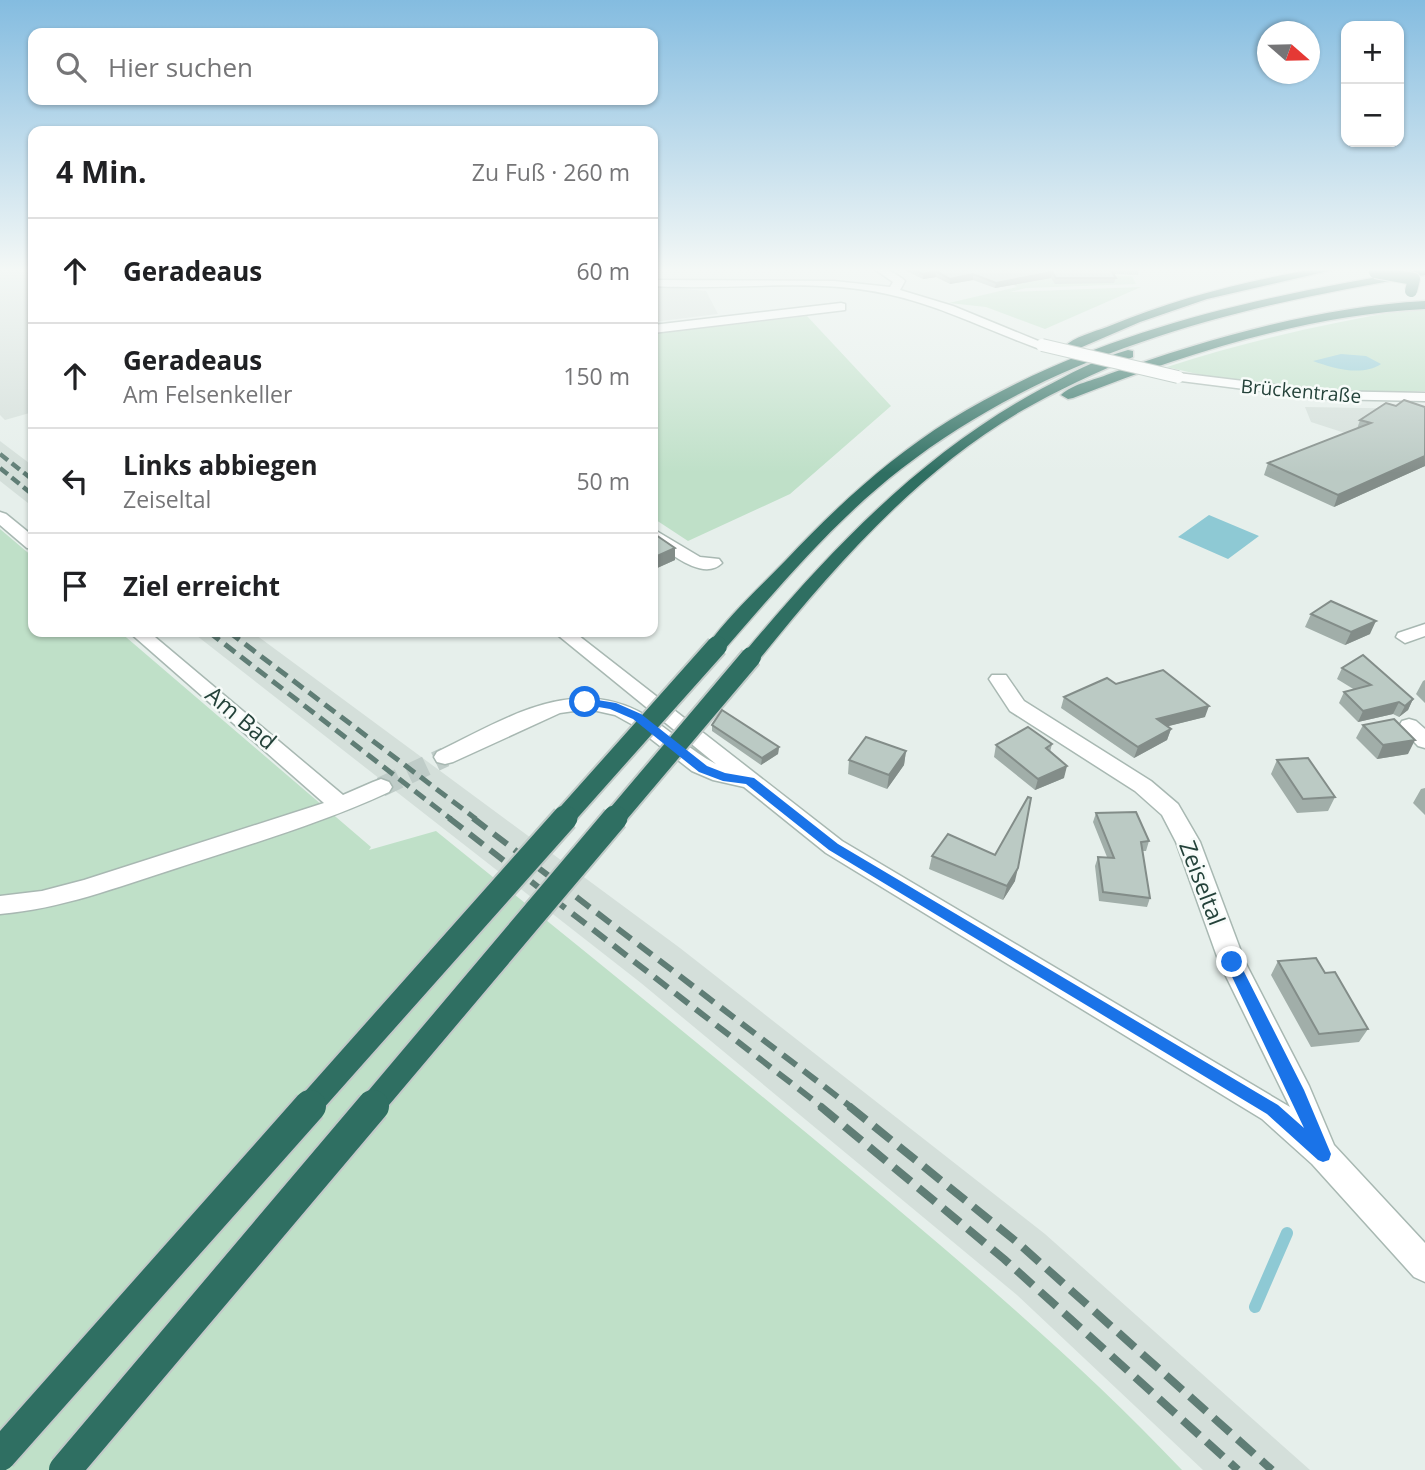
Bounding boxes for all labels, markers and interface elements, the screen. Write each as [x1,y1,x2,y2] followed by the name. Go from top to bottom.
[1257,21,1320,84] north arrow
[1341,21,1404,147] map controls
[1341,21,1404,84] button: +
[28,28,658,105] search box
[52,48,90,86] icon: search
[108,49,253,85] text: Hier suchen
[1341,84,1404,147] button: −
[56,151,147,192] text: 4 Min.
[472,156,630,188] text: Zu Fuß · 260 m
[56,252,94,290] icon: ahead
[123,253,262,289] text: Geradeaus
[576,255,630,287] text: 60 m
[123,342,262,378] text: Geradeaus
[56,357,94,395] icon: ahead
[563,360,630,392] text: 150 m
[1240,373,1362,409] street label: Brückentraße
[123,378,292,410] text: Am Felsenkeller
[123,447,318,483] text: Links abbiegen
[56,462,94,500] icon: left
[576,465,630,497] text: 50 m
[123,483,211,515] text: Zeiseltal
[56,567,94,605] icon: arrive
[123,568,280,604] text: Ziel erreicht
[199,678,284,756] street label: Am Bad
[569,686,600,717] route start
[1172,836,1234,930] street label: Zeiseltal
[1216,946,1247,977] route end

